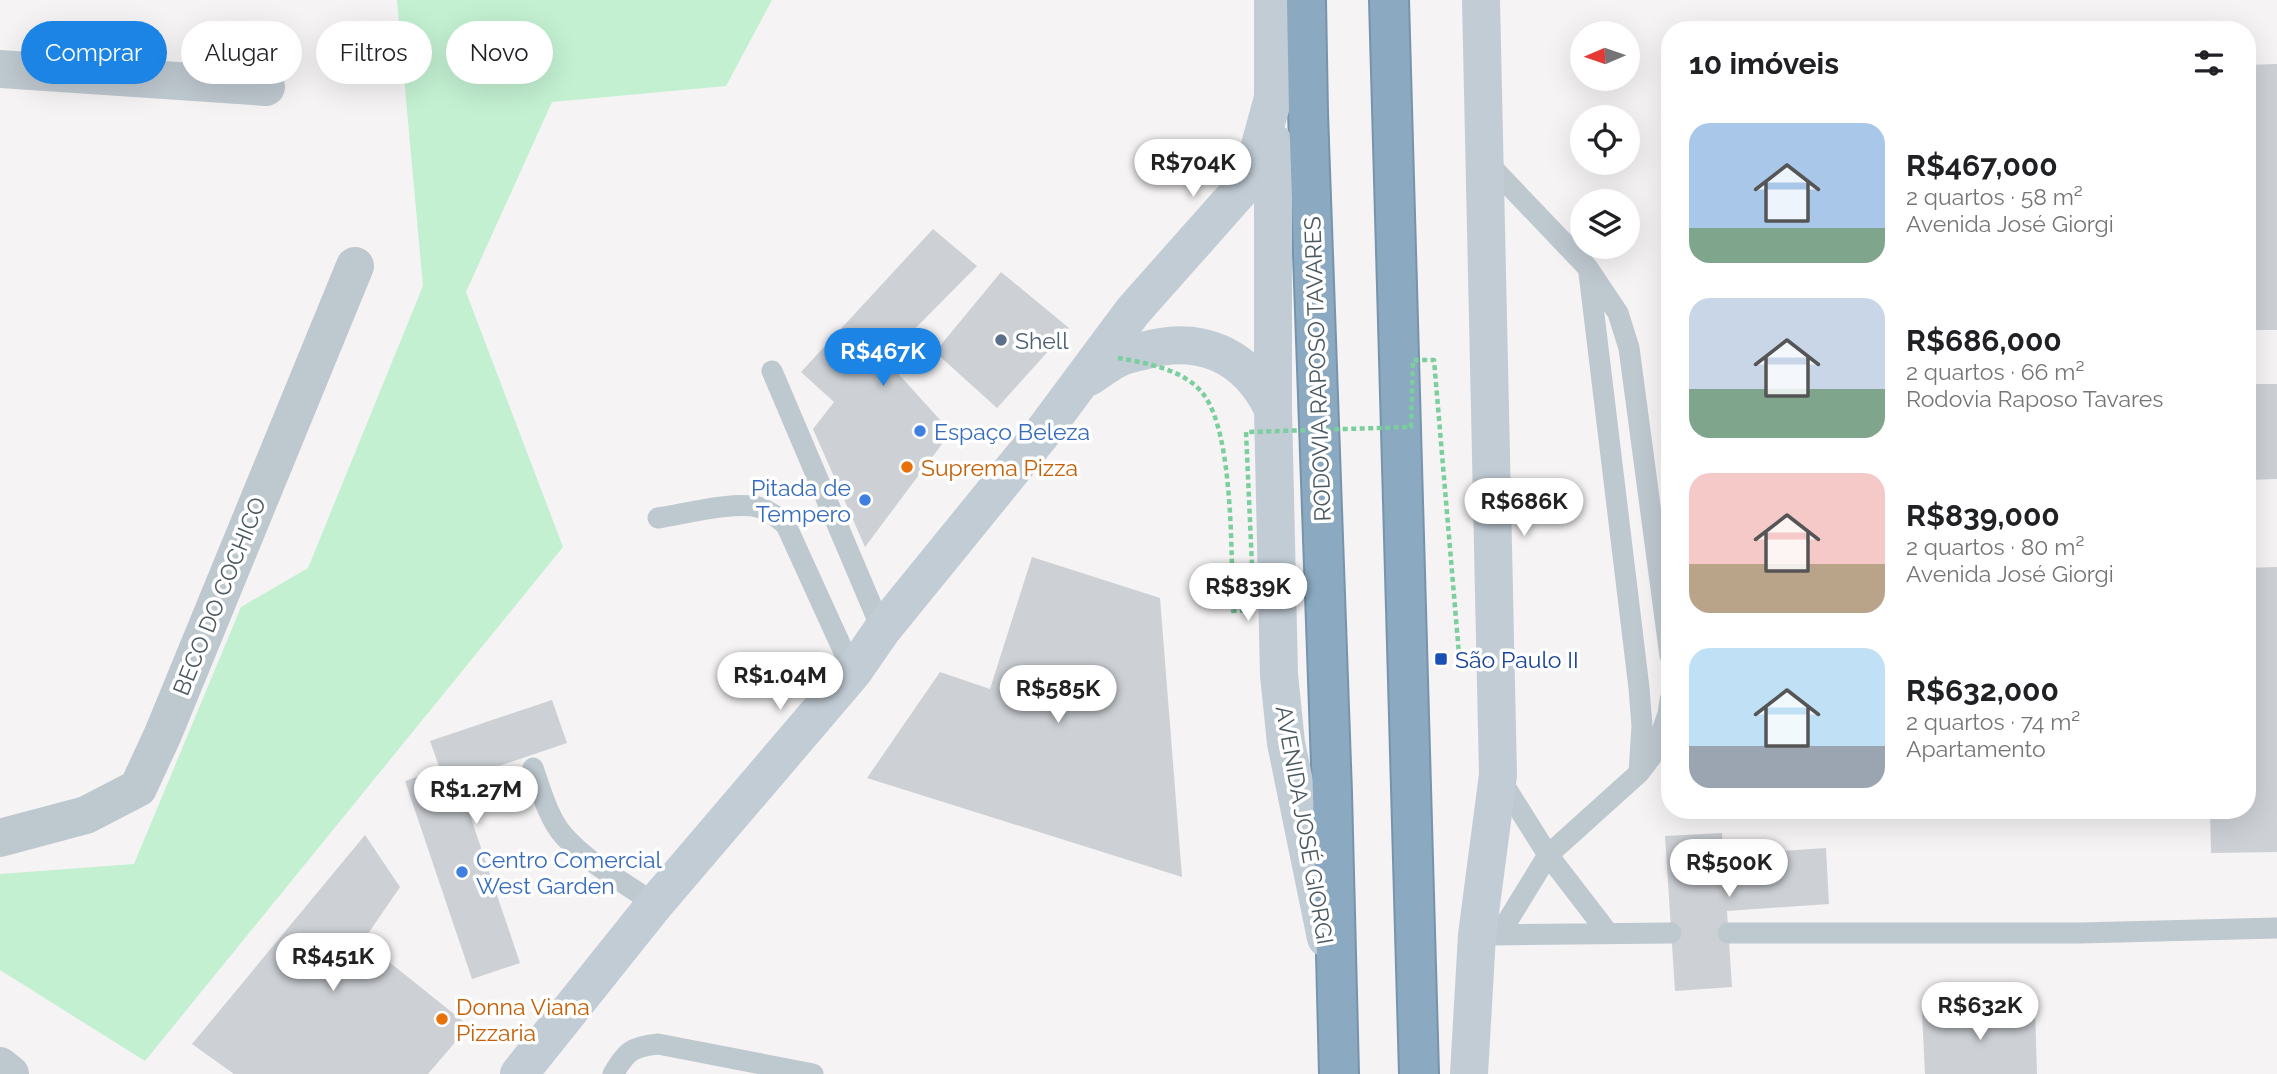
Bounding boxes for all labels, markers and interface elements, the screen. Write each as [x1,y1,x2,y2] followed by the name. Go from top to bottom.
[21,21,167,84] chip: Comprar
[181,21,302,84] chip: Alugar
[316,21,432,84] chip: Filtros
[446,21,553,84] chip: Novo
[1570,21,1640,91] north arrow
[1570,21,1640,259] map controls
[2190,44,2228,82] icon: filters
[1689,46,1839,81] text: 10 imóveis
[1570,105,1640,175] button: locate
[1136,140,1250,199] pin: R$704K
[1150,148,1236,175] text: R$704K
[1906,148,2058,183] text: R$467,000
[1745,151,1829,235] icon: home
[1906,183,2083,210] text: 2 quartos · 58 m²
[1570,189,1640,259] button: layers
[1906,210,2114,237] text: Avenida José Giorgi
[1298,216,1336,522] street label: RODOVIA RAPOSO TAVARES
[1906,323,2062,358] text: R$686,000
[1745,326,1829,410] icon: home
[1015,327,1069,354] place label: Shell
[826,328,940,388] pin: R$467K
[993,332,1009,348] marker: Shell
[840,337,926,364] text: R$467K
[1906,358,2084,385] text: 2 quartos · 66 m²
[1906,385,2163,412] text: Rodovia Raposo Tavares
[934,418,1090,445] place label: Espaço Beleza
[912,423,928,439] marker: Espaço Beleza
[921,454,1078,481] place label: Suprema Pizza
[899,459,915,475] marker: Suprema Pizza
[751,474,851,527] place label: Pitada de Tempero
[1467,478,1581,538] pin: R$686K
[1480,487,1568,514] text: R$686K
[857,492,873,508] marker: Pitada de Tempero
[167,493,271,699] street label: BECO DO COCHICO
[1906,498,2060,533] text: R$839,000
[1745,501,1829,585] icon: home
[1906,533,2084,560] text: 2 quartos · 80 m²
[1906,560,2114,587] text: Avenida José Giorgi
[1191,564,1305,623] pin: R$839K
[1205,572,1291,599] text: R$839K
[1455,646,1579,673] place label: São Paulo II
[1433,651,1449,667] marker: São Paulo II
[715,652,845,712] pin: R$1.04M
[733,661,827,688] text: R$1.04M
[1001,666,1115,725] pin: R$585K
[1906,673,2059,708] text: R$632,000
[1016,674,1100,701] text: R$585K
[1745,676,1829,760] icon: home
[1271,703,1339,947] street label: AVENIDA JOSÉ GIORGI
[1906,708,2080,735] text: 2 quartos · 74 m²
[1906,735,2046,762] text: Apartamento
[411,766,541,826] pin: R$1.27M
[430,775,522,802] text: R$1.27M
[1672,839,1786,899] pin: R$500K
[476,846,663,899] place label: Centro Comercial West Garden
[1686,848,1772,875] text: R$500K
[454,864,470,880] marker: Centro Comercial West Garden
[276,934,390,993] pin: R$451K
[292,942,374,969] text: R$451K
[1923,982,2037,1042] pin: R$632K
[1938,991,2022,1018] text: R$632K
[456,993,590,1046] place label: Donna Viana Pizzaria
[434,1011,450,1027] marker: Donna Viana Pizzaria

